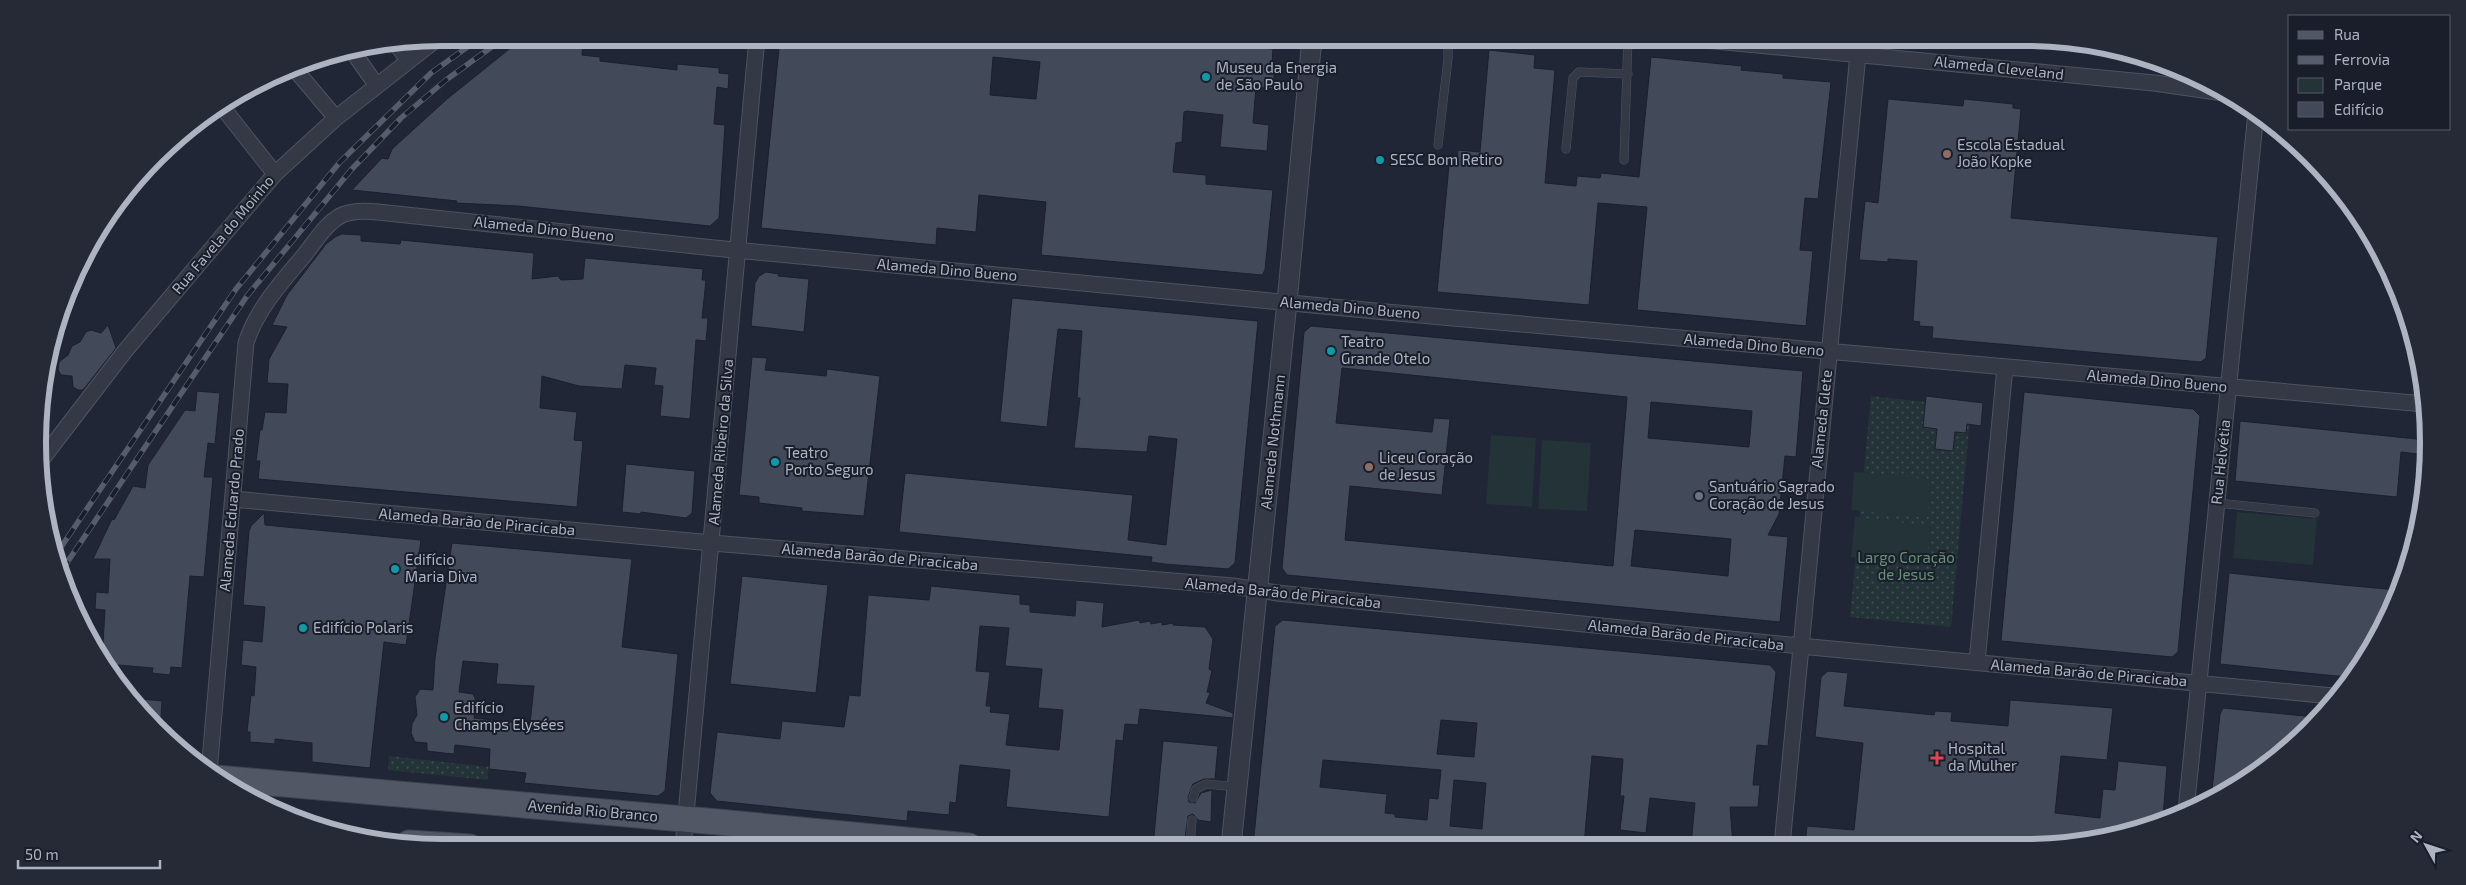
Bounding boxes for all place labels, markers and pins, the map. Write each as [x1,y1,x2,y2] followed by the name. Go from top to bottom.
[1216,58,1337,93] place label: Museu da Energia de São Paulo
[1200,71,1212,83] marker: Museu da Energia de São Paulo
[1957,135,2065,170] place label: Escola Estadual João Kopke
[1941,148,1953,160] marker: Escola Estadual João Kopke
[1390,150,1502,168] place label: SESC Bom Retiro
[1374,154,1386,166] marker: SESC Bom Retiro
[1341,332,1430,367] place label: Teatro Grande Otelo
[1325,345,1337,357] marker: Teatro Grande Otelo
[785,443,874,478] place label: Teatro Porto Seguro
[1379,448,1473,483] place label: Liceu Coração de Jesus
[769,456,781,468] marker: Teatro Porto Seguro
[1363,461,1375,473] marker: Liceu Coração de Jesus
[1709,477,1835,513] place label: Santuário Sagrado Coração de Jesus
[1693,490,1705,502] marker: Santuário Sagrado Coração de Jesus
[405,550,478,585] place label: Edifício Maria Diva
[389,563,401,575] marker: Edifício Maria Diva
[313,618,413,636] place label: Edifício Polaris
[297,622,309,634] marker: Edifício Polaris
[454,698,564,733] place label: Edifício Champs Elysées
[438,711,450,723] marker: Edifício Champs Elysées
[1948,739,2017,774] place label: Hospital da Mulher
[1930,751,1944,765] marker: Hospital da Mulher

